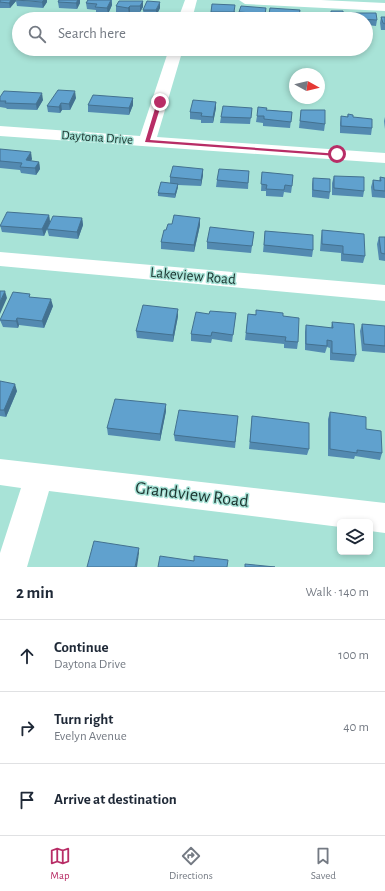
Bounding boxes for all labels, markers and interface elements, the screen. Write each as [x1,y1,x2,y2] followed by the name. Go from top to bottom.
[12,12,373,56] search box
[26,23,48,45] icon: search
[58,26,126,41] text: Search here
[289,68,325,104] north arrow
[151,93,169,111] route end
[61,129,133,147] street label: Daytona Drive
[328,145,346,163] route start
[150,265,237,287] street label: Lakeview Road
[134,479,250,511] street label: Grandview Road
[337,519,373,555] map controls
[337,519,373,555] button: layers
[16,584,54,601] text: 2 min
[306,586,369,599] text: Walk · 140 m
[54,640,109,655] text: Continue
[16,645,38,667] icon: ahead
[338,649,369,662] text: 100 m
[54,658,126,671] text: Daytona Drive
[54,712,113,727] text: Turn right
[16,717,38,739] icon: right
[343,721,369,734] text: 40 m
[54,730,127,743] text: Evelyn Avenue
[16,789,38,811] icon: arrive
[54,792,177,807] text: Arrive at destination
[49,845,71,882] tab: Map
[169,845,213,882] tab: Directions
[311,845,336,882] tab: Saved

